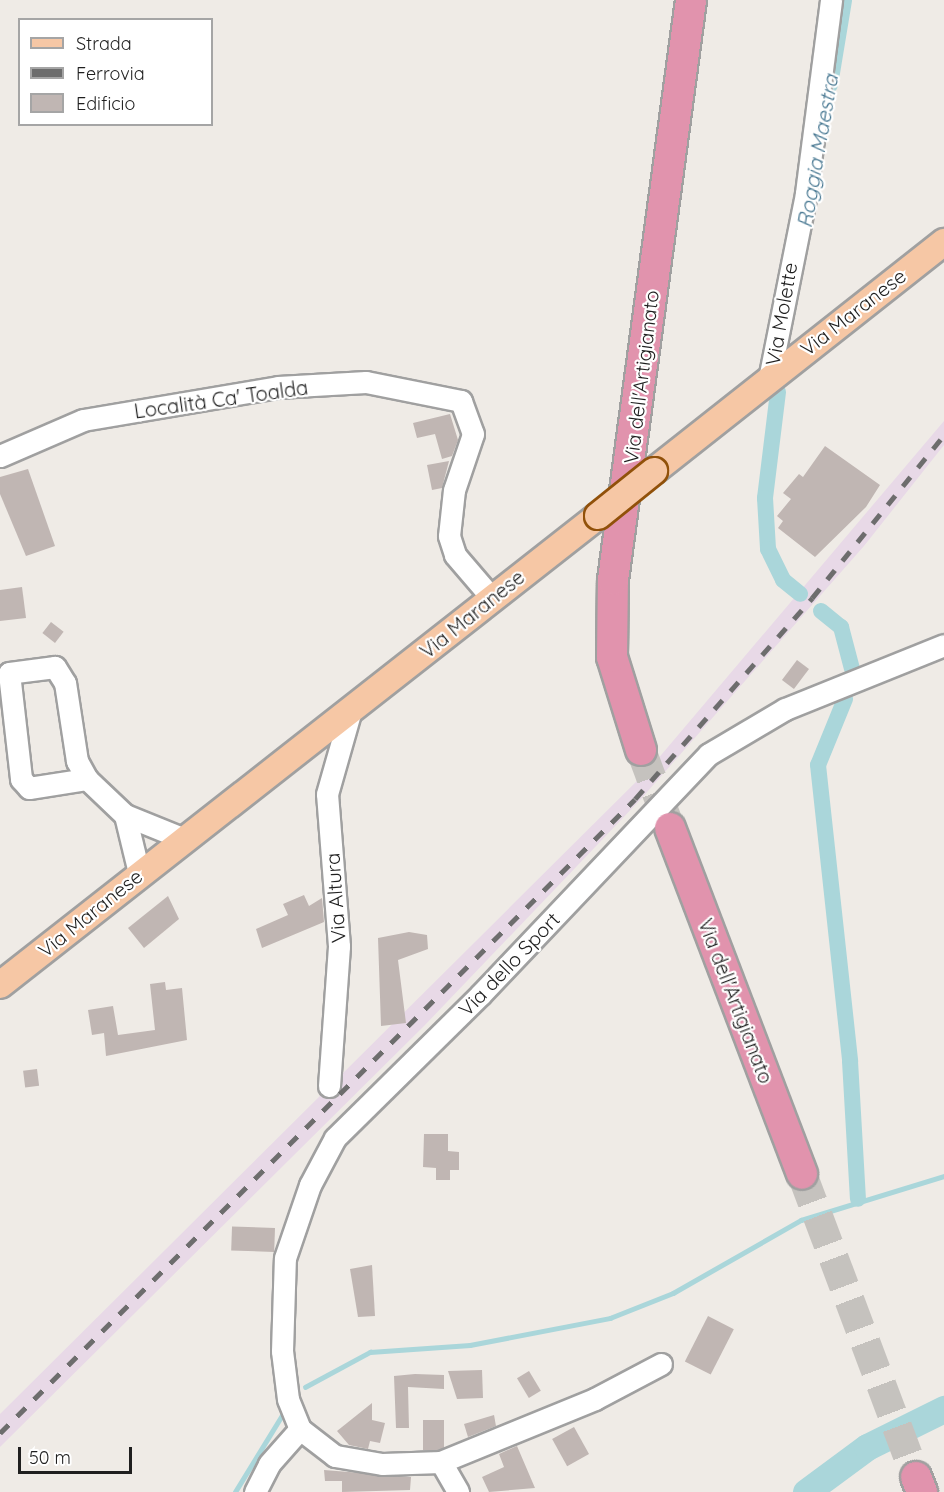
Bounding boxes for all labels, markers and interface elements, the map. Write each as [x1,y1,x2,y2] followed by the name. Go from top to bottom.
[18,18,213,126] legend
[76,32,132,55] text: Strada
[76,62,145,85] text: Ferrovia
[791,72,843,230] water label: Roggia Maestra
[76,92,135,115] text: Edificio
[760,261,802,367] street label: Via Molette
[796,263,910,361] street label: Via Maranese
[618,289,664,465] street label: Via dell'Artigianato
[132,375,310,423] street label: Località Ca' Toalda
[415,565,529,663] street label: Via Maranese
[320,852,350,944] street label: Via Altura
[33,864,147,962] street label: Via Maranese
[453,907,565,1021] street label: Via dello Sport
[694,915,778,1087] street label: Via dell'Artigianato
[21,1435,135,1473] scale bar
[29,1446,71,1469] text: 50 m

